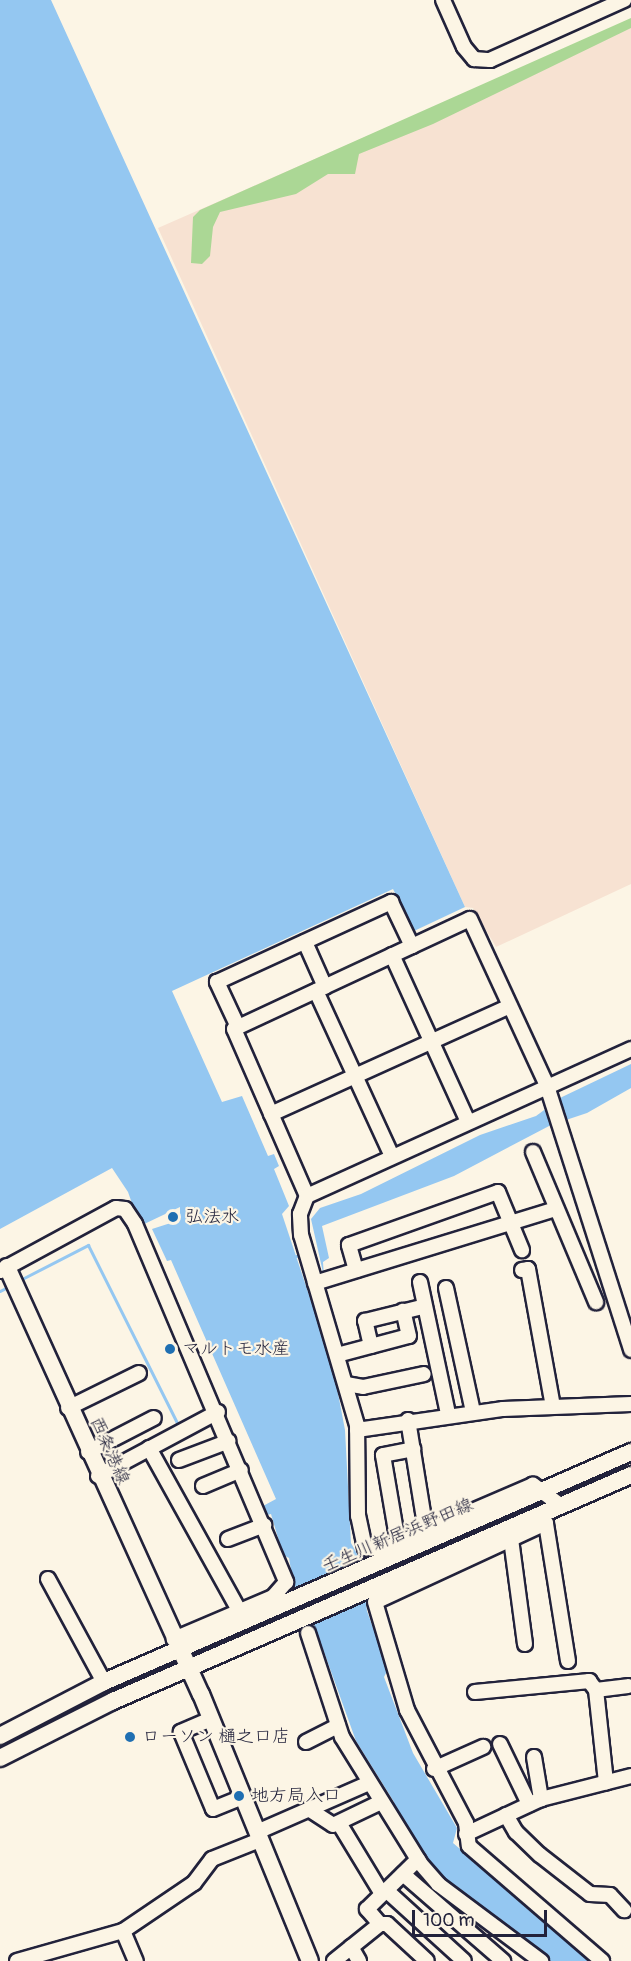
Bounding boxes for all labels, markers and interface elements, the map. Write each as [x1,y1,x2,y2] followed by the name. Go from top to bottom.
[185,1206,239,1228] place label: 弘法水
[166,1210,180,1224] marker: 弘法水
[182,1338,290,1360] place label: マルトモ水産
[163,1342,177,1356] marker: マルトモ水産
[84,1414,134,1488] street label: 西条港線
[319,1494,477,1578] street label: 壬生川新居浜野田線
[142,1726,290,1748] place label: ローソン 樋之口店
[123,1730,137,1744] marker: ローソン 樋之口店
[251,1785,341,1807] place label: 地方局入口
[232,1789,246,1803] marker: 地方局入口
[415,1898,550,1936] scale bar
[423,1909,475,1932] text: 100 m

